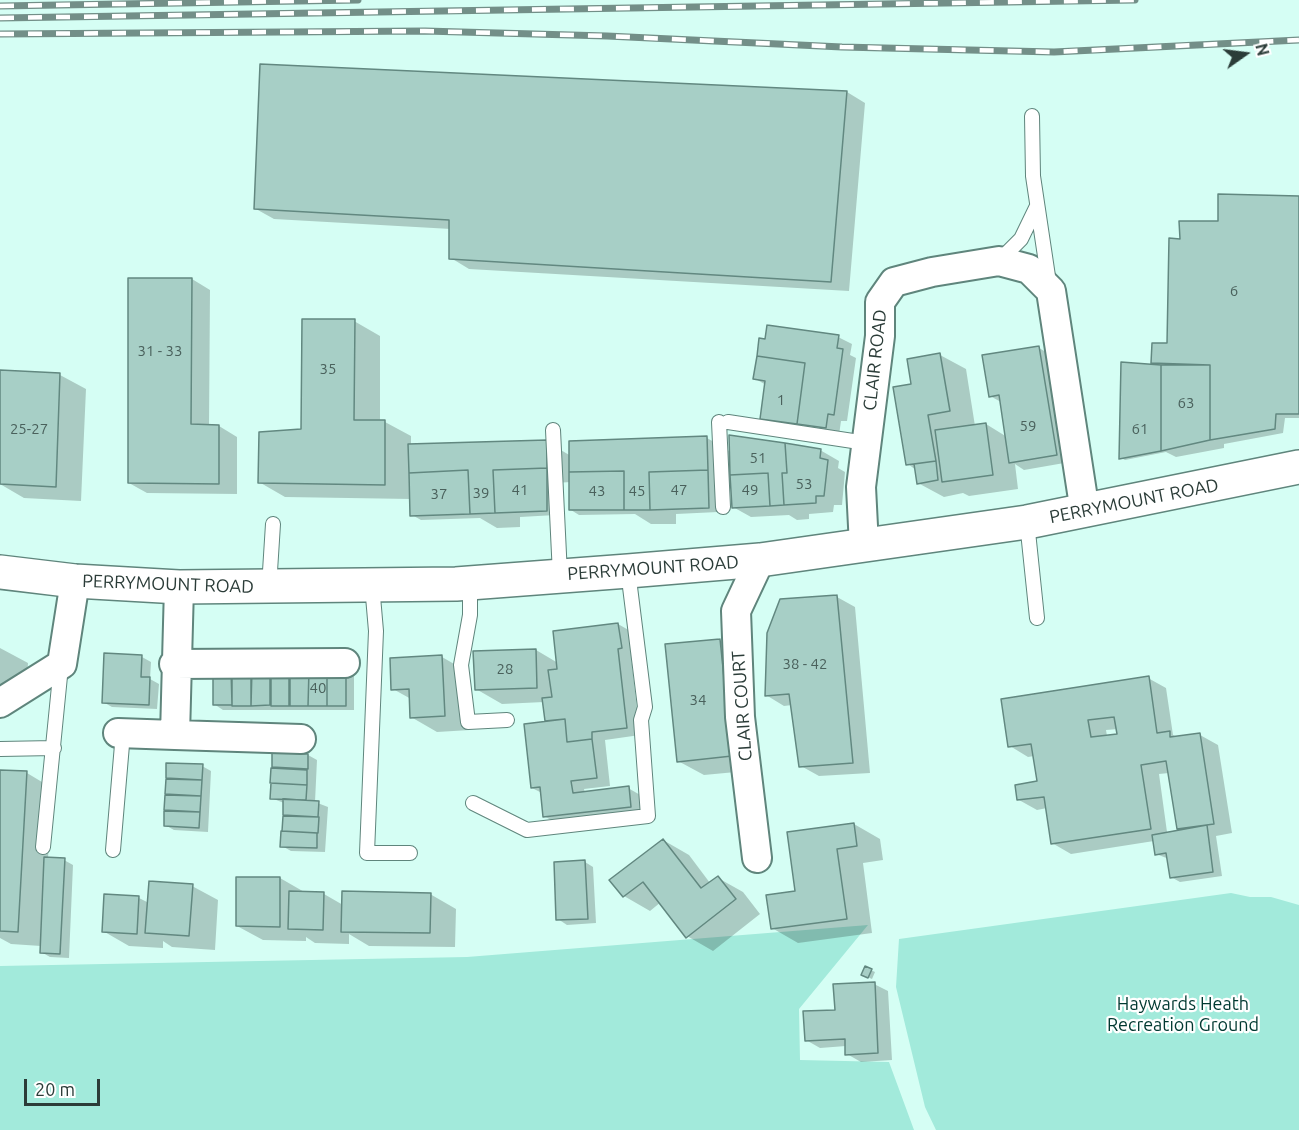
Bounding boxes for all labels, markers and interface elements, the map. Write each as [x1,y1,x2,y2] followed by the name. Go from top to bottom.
[1215,24,1275,84] north arrow
[1252,42,1273,58] text: N
[1230,282,1238,300] house number: 6
[859,308,891,412] street label: CLAIR ROAD
[137,342,183,360] house number: 31 - 33
[320,360,336,378] house number: 35
[777,391,785,409] house number: 1
[1178,394,1194,412] house number: 63
[1020,417,1036,435] house number: 59
[10,420,48,438] house number: 25-27
[1132,420,1148,438] house number: 61
[750,449,766,467] house number: 51
[1048,474,1220,528] street label: PERRYMOUNT ROAD
[796,475,812,493] house number: 53
[512,481,528,499] house number: 41
[671,481,687,499] house number: 47
[742,481,758,499] house number: 49
[589,482,605,500] house number: 43
[629,482,645,500] house number: 45
[473,484,489,502] house number: 39
[431,485,447,503] house number: 37
[567,551,739,585] street label: PERRYMOUNT ROAD
[82,570,254,598] street label: PERRYMOUNT ROAD
[727,650,757,762] street label: CLAIR COURT
[782,655,828,673] house number: 38 - 42
[497,660,513,678] house number: 28
[310,679,326,697] house number: 40
[690,691,706,709] house number: 34
[1107,993,1259,1036] park label: Haywards Heath Recreation Ground
[27,1067,104,1105] scale bar
[35,1079,75,1099] text: 20 m

